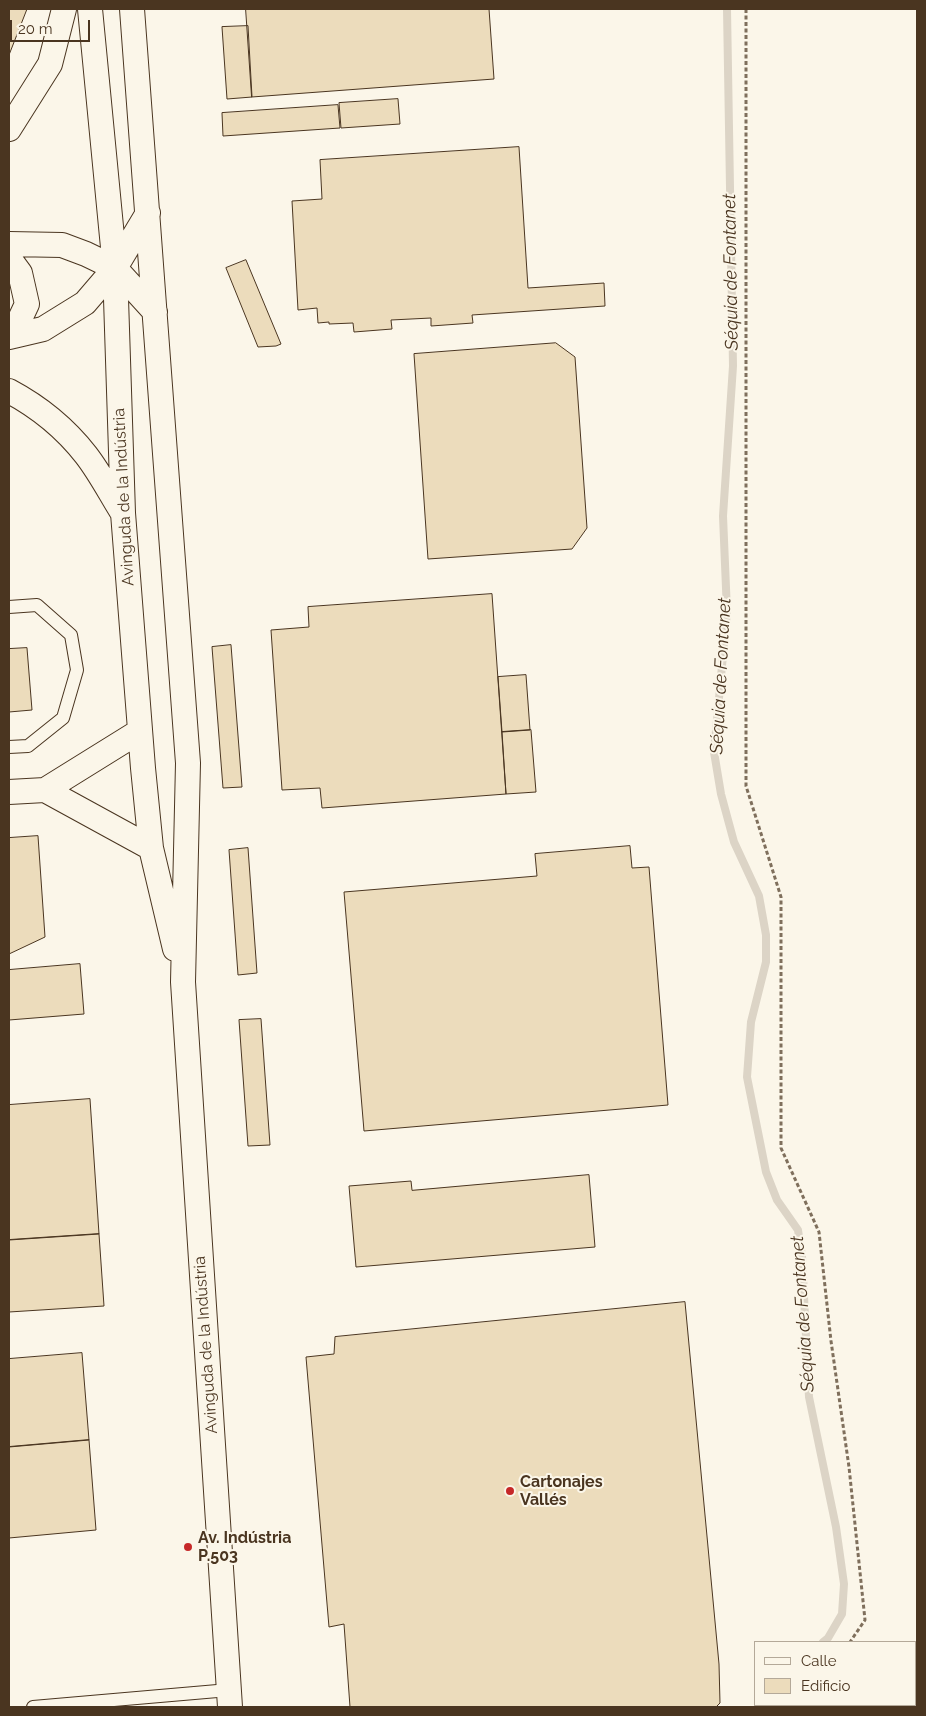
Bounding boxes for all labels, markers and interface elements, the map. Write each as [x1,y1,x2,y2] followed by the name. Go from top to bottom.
[12,10,92,42] scale bar
[18,20,53,38] text: 20 m
[719,193,743,351] water label: Séquia de Fontanet
[110,408,138,586] street label: Avinguda de la Indústria
[706,597,736,755] water label: Séquia de Fontanet
[787,1235,819,1393] water label: Séquia de Fontanet
[190,1256,222,1434] street label: Avinguda de la Indústria
[520,1472,603,1510] place label: Cartonajes Vallés
[504,1485,516,1497] marker: Cartonajes Vallés
[198,1528,291,1566] place label: Av. Indústria P.503
[182,1541,194,1553] marker: Av. Indústria P.503
[754,1641,916,1706] legend
[801,1652,836,1670] text: Calle
[801,1677,851,1695] text: Edificio

